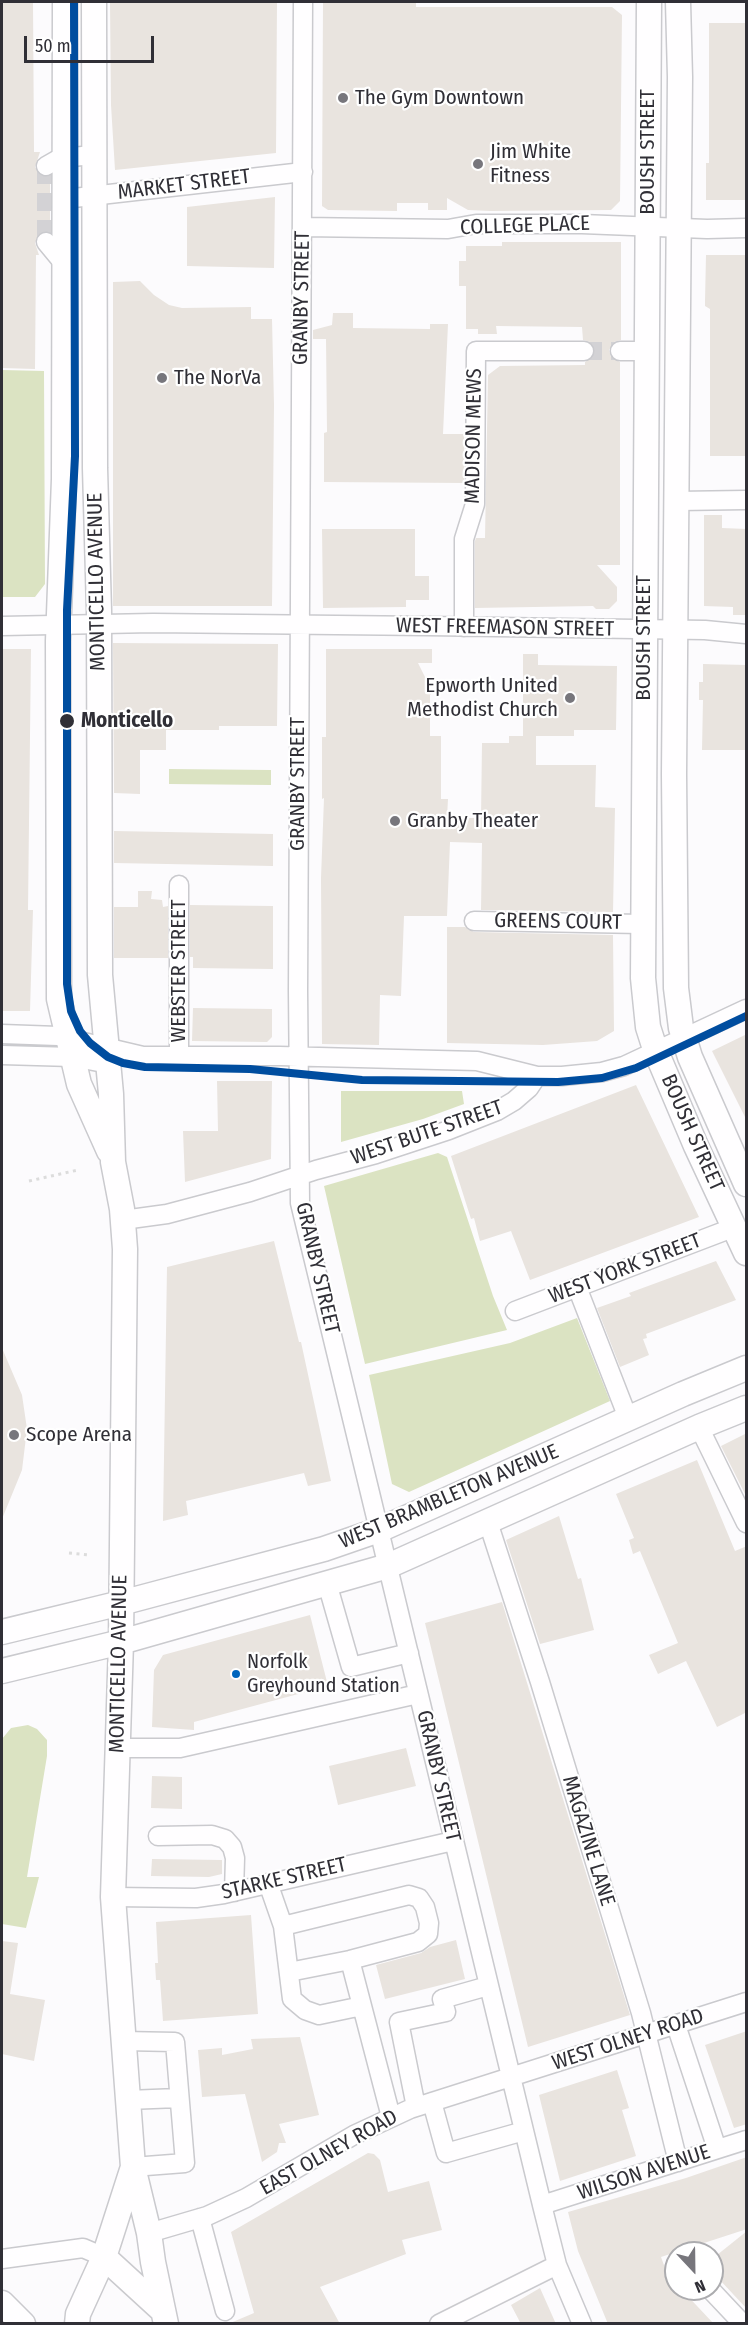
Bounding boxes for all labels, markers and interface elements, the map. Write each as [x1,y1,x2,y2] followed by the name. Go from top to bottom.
[27,24,158,62] scale bar
[35,35,71,57] text: 50 m
[355,85,524,111] place label: The Gym Downtown
[635,89,661,215] street label: BOUSH STREET
[336,91,350,105] marker: The Gym Downtown
[490,139,571,189] place label: Jim White Fitness
[471,157,485,171] marker: Jim White Fitness
[116,164,252,206] street label: MARKET STREET
[460,211,590,241] street label: COLLEGE PLACE
[288,231,316,365] street label: GRANBY STREET
[174,365,261,391] place label: The NorVa
[460,368,488,504] street label: MADISON MEWS
[155,371,169,385] marker: The NorVa
[83,493,111,671] street label: MONTICELLO AVENUE
[631,575,657,701] street label: BOUSH STREET
[396,613,614,643] street label: WEST FREEMASON STREET
[407,673,558,723] place label: Epworth United Methodist Church
[563,691,577,705] marker: Epworth United Methodist Church
[81,708,173,734] place label: Monticello
[58,712,76,730] marker: Monticello
[285,717,311,851] street label: GRANBY STREET
[407,808,538,834] place label: Granby Theater
[388,814,402,828] marker: Granby Theater
[166,899,192,1043] street label: WEBSTER STREET
[494,908,622,936] street label: GREENS COURT
[655,1071,729,1195] street label: BOUSH STREET
[348,1095,506,1171] street label: WEST BUTE STREET
[290,1200,344,1336] street label: GRANBY STREET
[545,1228,705,1310] street label: WEST YORK STREET
[26,1422,132,1448] place label: Scope Arena
[7,1428,21,1442] marker: Scope Arena
[336,1439,562,1555] street label: WEST BRAMBLETON AVENUE
[105,1575,133,1753] street label: MONTICELLO AVENUE
[247,1650,400,1697] place label: Norfolk Greyhound Station
[230,1668,242,1680] marker: Norfolk Greyhound Station
[411,1708,465,1844] street label: GRANBY STREET
[556,1773,620,1909] street label: MAGAZINE LANE
[219,1852,349,1906] street label: STARKE STREET
[549,2004,707,2076] street label: WEST OLNEY ROAD
[256,2105,402,2201] street label: EAST OLNEY ROAD
[575,2140,713,2206] street label: WILSON AVENUE
[664,2241,724,2301] north arrow
[692,2276,708,2297] text: N

